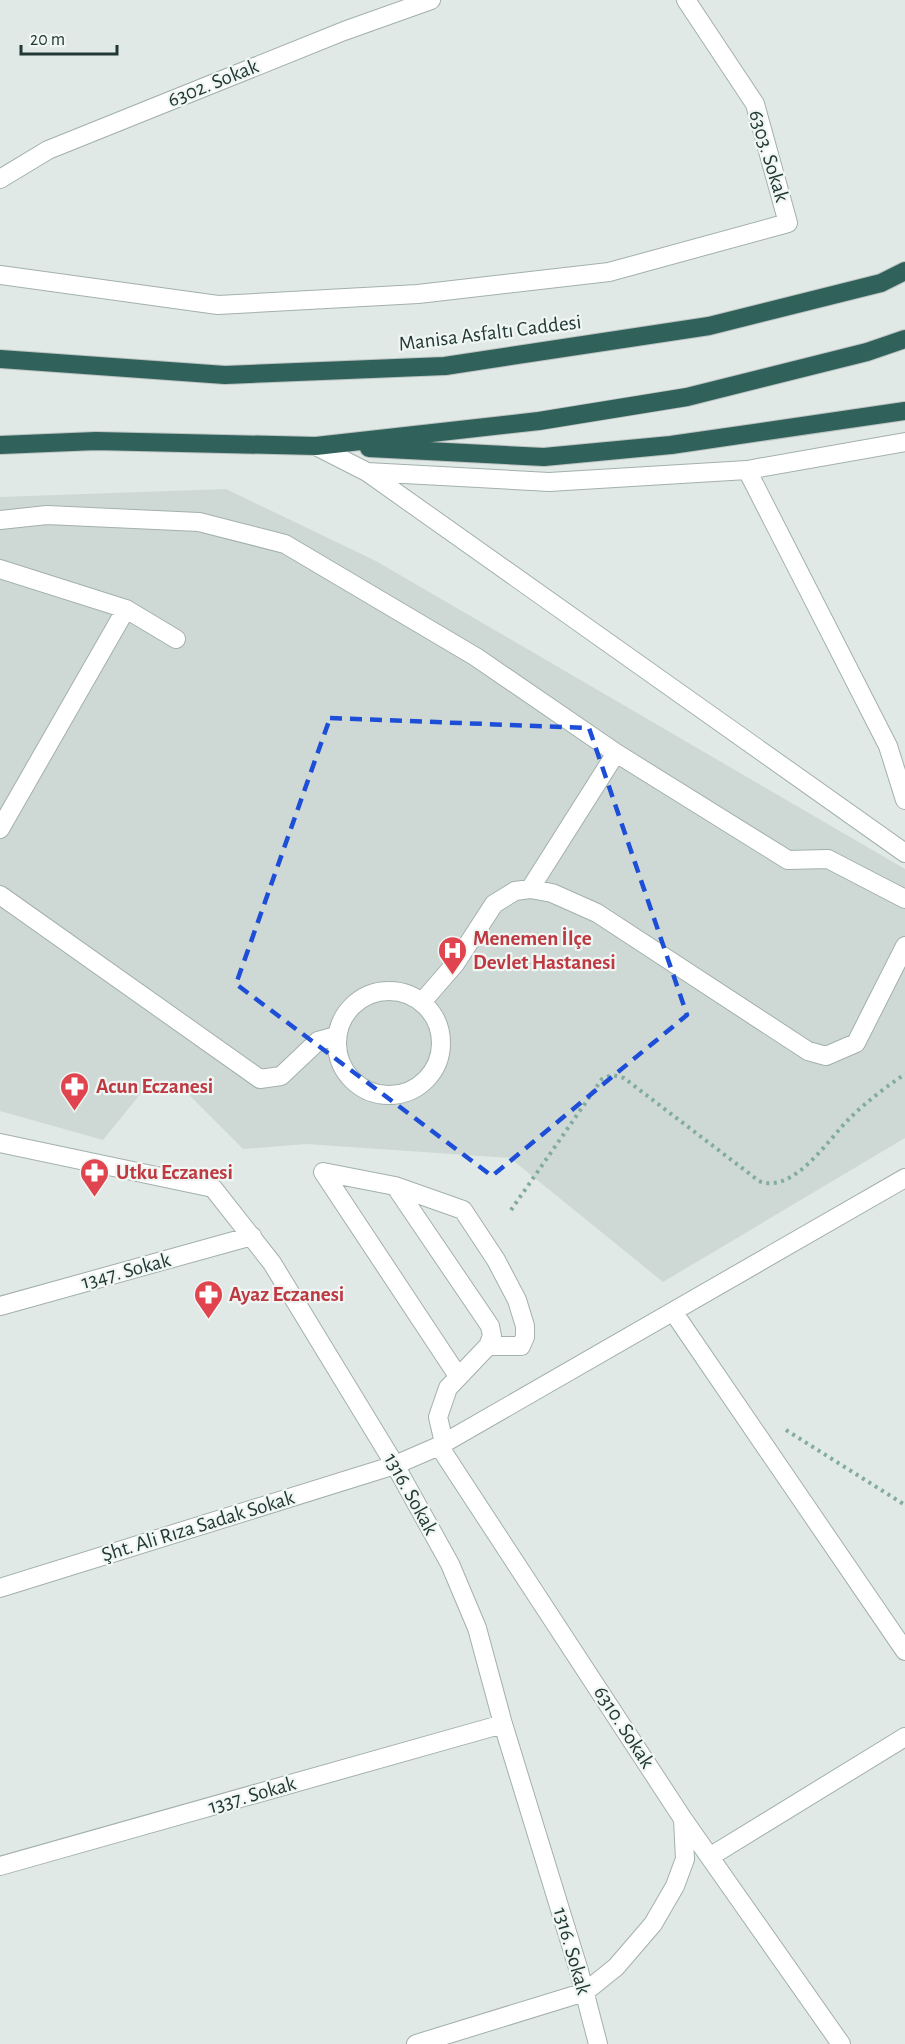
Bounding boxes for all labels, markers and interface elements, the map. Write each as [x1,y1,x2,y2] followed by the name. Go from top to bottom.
[21,18,117,56] scale bar
[30,31,65,49] text: 20 m
[165,55,262,111] street label: 6302. Sokak
[745,108,793,205] street label: 6303. Sokak
[398,311,582,355] street label: Manisa Asfaltı Caddesi
[473,927,616,973] place label: Menemen İlçe Devlet Hastanesi
[436,934,468,976] hospital icon: Menemen İlçe Devlet Hastanesi
[59,1070,91,1112] pharmacy icon: Acun Eczanesi
[96,1076,213,1097] place label: Acun Eczanesi
[79,1156,111,1198] pharmacy icon: Utku Eczanesi
[116,1162,233,1183] place label: Utku Eczanesi
[79,1249,173,1293] street label: 1347. Sokak
[192,1278,224,1320] pharmacy icon: Ayaz Eczanesi
[229,1284,344,1305] place label: Ayaz Eczanesi
[380,1450,442,1539] street label: 1316. Sokak
[99,1487,297,1565] street label: Şht. Ali Rıza Sadak Sokak
[590,1682,658,1772] street label: 6310. Sokak
[206,1772,298,1817] street label: 1337. Sokak
[550,1905,595,1997] street label: 1316. Sokak

